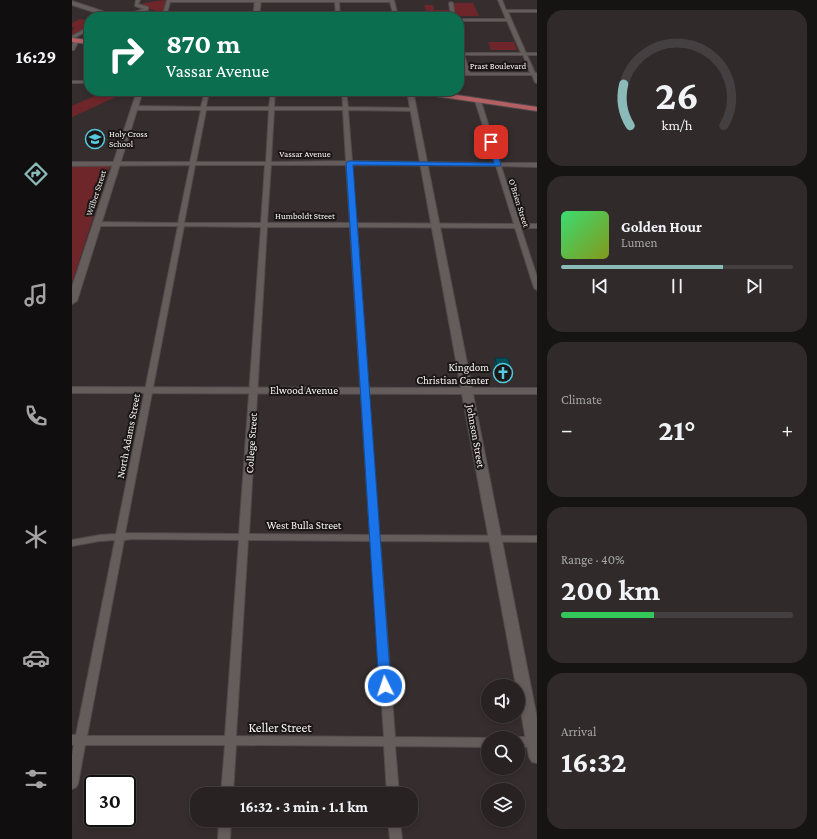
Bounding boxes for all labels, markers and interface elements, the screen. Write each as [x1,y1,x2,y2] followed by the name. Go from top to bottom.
[100,28,152,80] icon: right
[166,28,240,59] text: 870 m
[16,47,56,67] text: 16:29
[166,61,269,81] text: Vassar Avenue
[470,61,526,71] street label: Prast Boulevard
[655,72,699,118] text: 26
[662,116,693,132] text: km/h
[474,125,508,159] pin
[84,128,106,150] school or university icon: Holy Cross School
[109,129,148,149] place label: Holy Cross School
[480,131,502,153] icon: arrive
[279,149,331,159] street label: Vassar Avenue
[22,160,50,188] icon: directions
[84,168,108,217] street label: Wilber Street
[506,178,532,229] street label: O'Brien Street
[275,211,336,221] street label: Humboldt Street
[621,219,702,235] text: Golden Hour
[621,235,657,250] text: Lumen
[589,275,611,297] icon: previous
[666,275,688,297] icon: pause
[743,275,765,297] icon: next
[22,281,50,309] icon: music
[416,361,489,386] place label: Kingdom Christian Center
[492,362,514,384] church icon: Kingdom Christian Center
[270,384,338,396] street label: Elwood Avenue
[114,392,142,479] street label: North Adams Street
[561,392,602,407] text: Climate
[22,402,50,430] icon: phone
[463,402,488,469] street label: Johnson Street
[243,412,260,474] street label: College Street
[658,413,696,446] text: 21°
[561,417,573,442] text: −
[781,417,793,442] text: +
[266,519,342,531] street label: West Bulla Street
[22,523,50,551] icon: climate
[561,552,625,567] text: Range · 40%
[561,573,660,606] text: 200 km
[22,644,50,672] icon: car
[364,665,406,707] position arrow
[481,679,525,827] map controls
[481,679,525,723] button: sound
[248,720,312,735] street label: Keller Street
[561,724,596,739] text: Arrival
[481,731,525,775] button: search
[561,745,627,778] text: 16:32
[22,765,50,793] icon: filters
[84,775,136,827] speed limit sign: 30
[481,783,525,827] button: layers
[240,799,368,815] text: 16:32 · 3 min · 1.1 km

